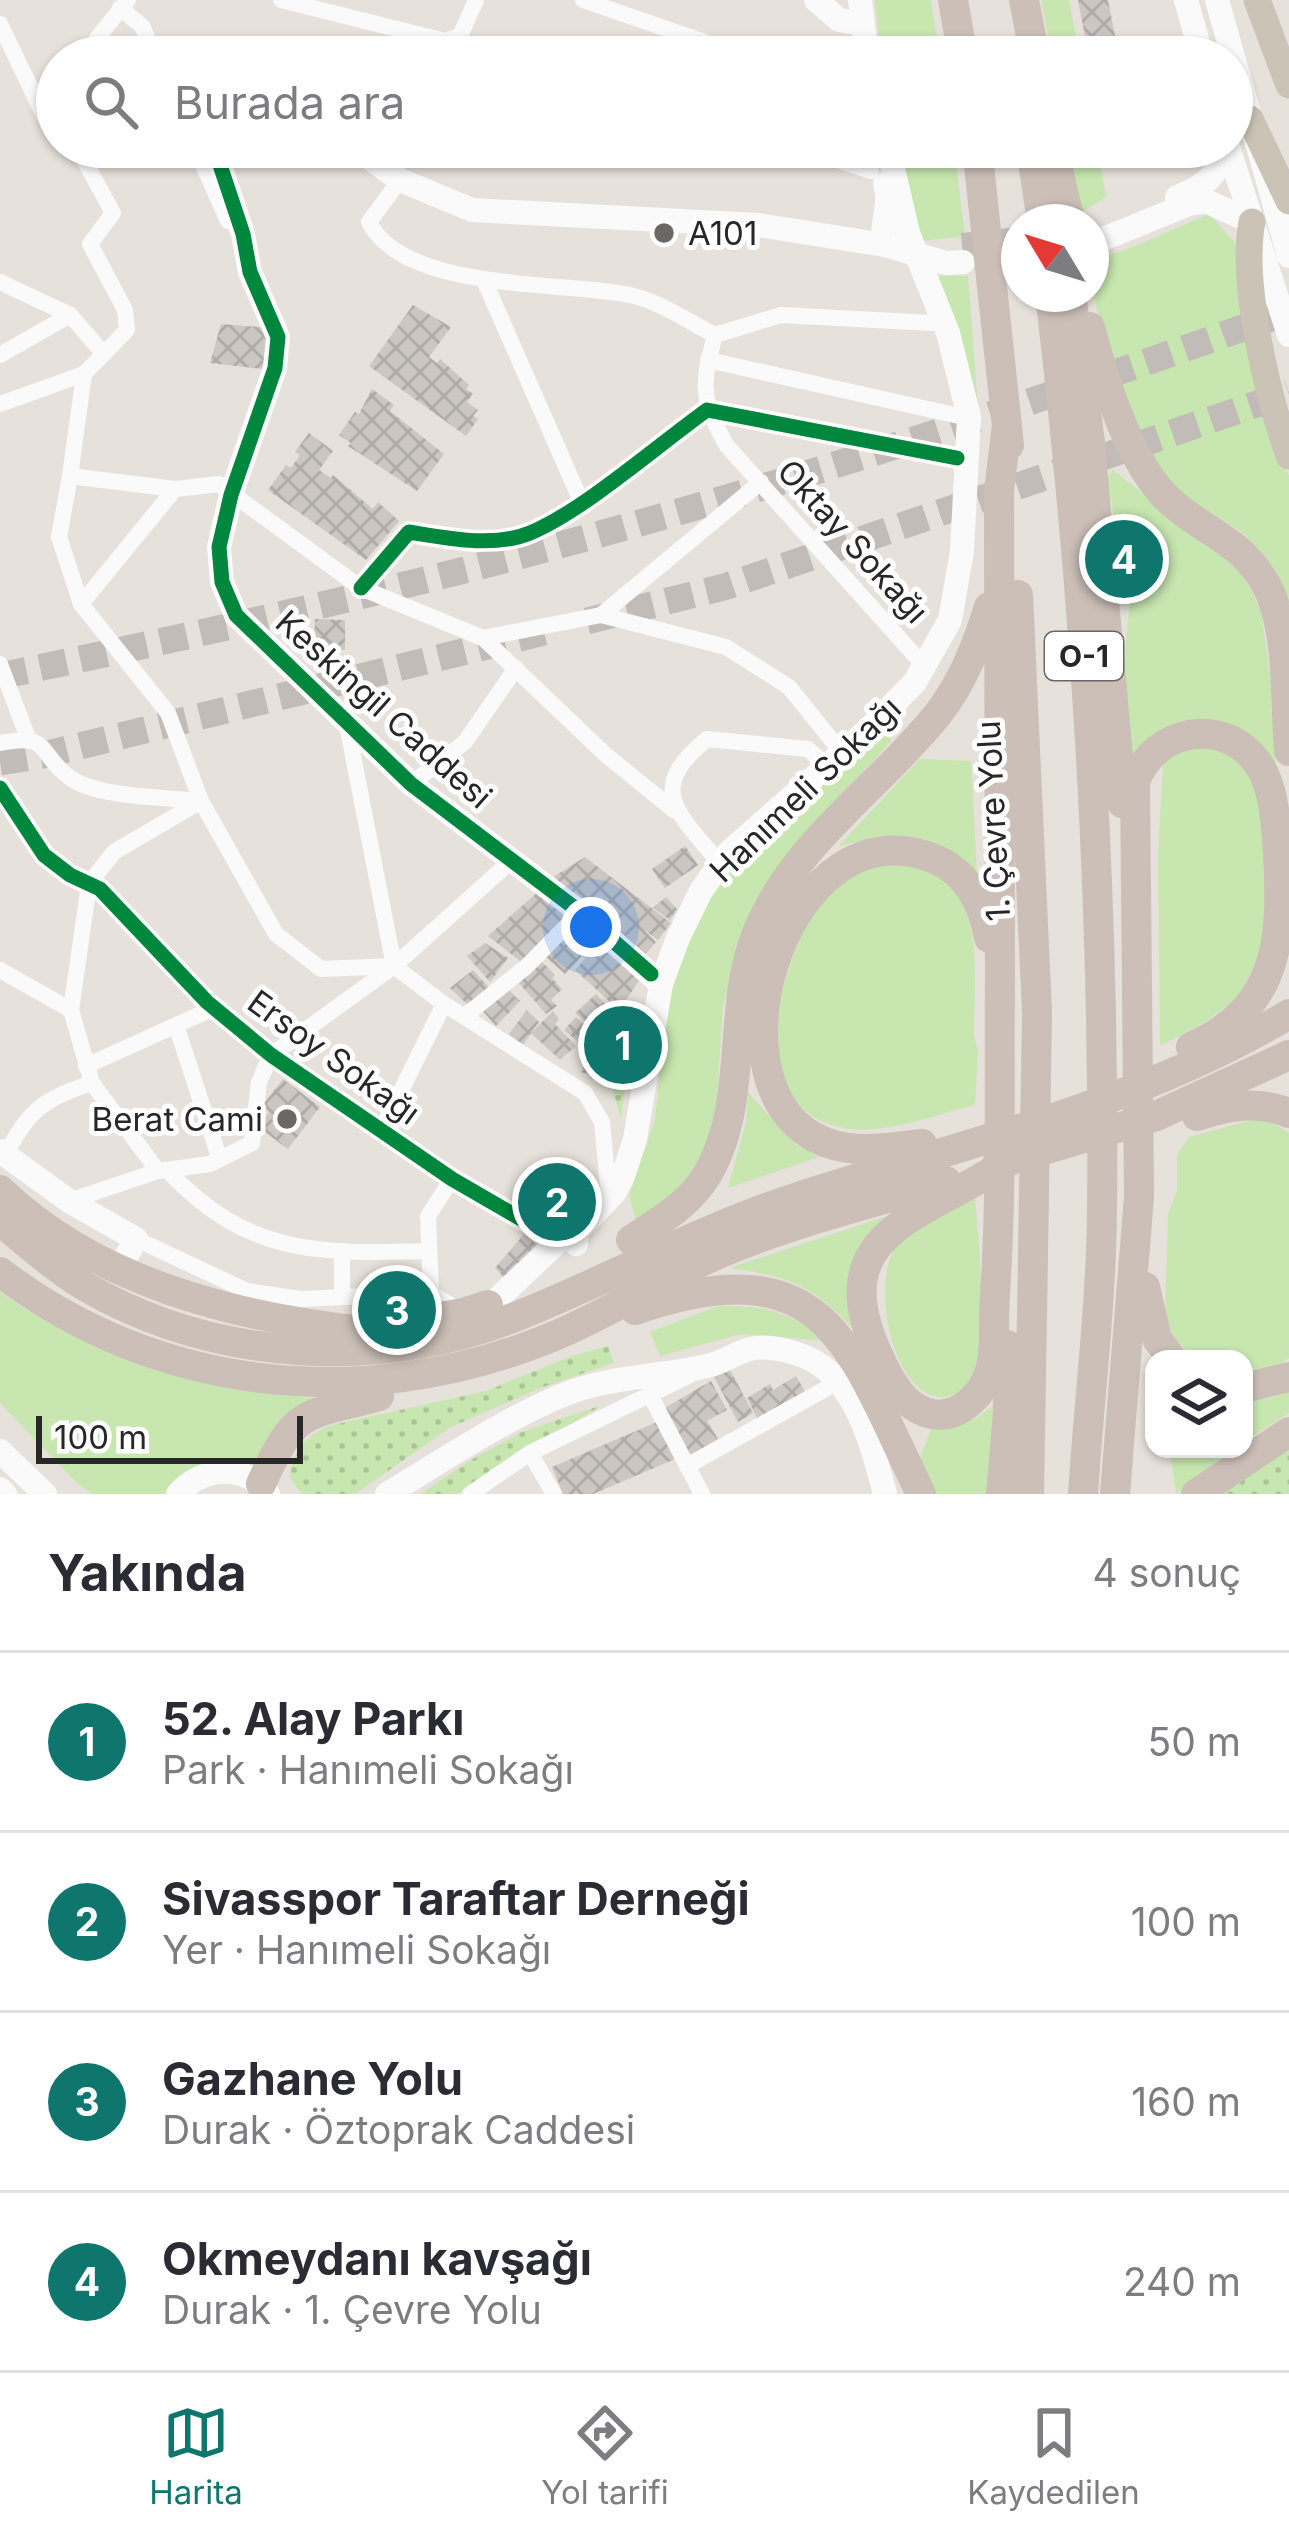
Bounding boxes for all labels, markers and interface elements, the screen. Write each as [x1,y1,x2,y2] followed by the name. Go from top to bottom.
[36,36,1253,168] search box
[78,69,144,135] icon: search
[174,75,405,130] text: Burada ara
[1001,204,1109,312] north arrow
[688,213,757,253] place label: A101
[651,220,677,246] marker: A101
[769,451,937,631] street label: Oktay Sokağı
[1085,514,1163,604] pin: 4
[268,602,500,816] street label: Keskingil Caddesi
[1045,632,1123,680] road number: O-1
[701,688,909,890] street label: Hanımeli Sokağı
[968,720,1018,922] street label: 1. Çevre Yolu
[561,897,621,957] your location
[240,981,428,1133] street label: Ersoy Sokağı
[584,1000,662,1090] pin: 1
[92,1099,263,1139] place label: Berat Cami
[274,1106,300,1132] marker: Berat Cami
[518,1157,596,1247] pin: 2
[358,1265,436,1355] pin: 3
[1145,1350,1253,1458] map controls
[1145,1350,1253,1458] button: layers
[36,1410,303,1463] scale bar
[54,1417,147,1457] text: 100 m
[48,1542,247,1603] text: Yakında
[1092,1549,1241,1596] text: 4 sonuç
[162,1691,464,1746] text: 52. Alay Parkı
[79,1718,95,1765] text: 1
[1148,1718,1241,1765] text: 50 m
[162,1746,574,1793] text: Park · Hanımeli Sokağı
[162,1871,750,1926] text: Sivasspor Taraftar Derneği
[75,1898,99,1945] text: 2
[1131,1898,1241,1945] text: 100 m
[162,1926,551,1973] text: Yer · Hanımeli Sokağı
[162,2051,463,2106] text: Gazhane Yolu
[74,2078,100,2125] text: 3
[1131,2078,1241,2125] text: 160 m
[162,2106,635,2153] text: Durak · Öztoprak Caddesi
[162,2231,592,2286] text: Okmeydanı kavşağı
[74,2258,100,2305] text: 4
[1123,2258,1241,2305] text: 240 m
[162,2286,542,2333] text: Durak · 1. Çevre Yolu
[149,2400,243,2512] tab: Harita
[541,2400,669,2512] tab: Yol tarifi
[967,2400,1140,2512] tab: Kaydedilen

